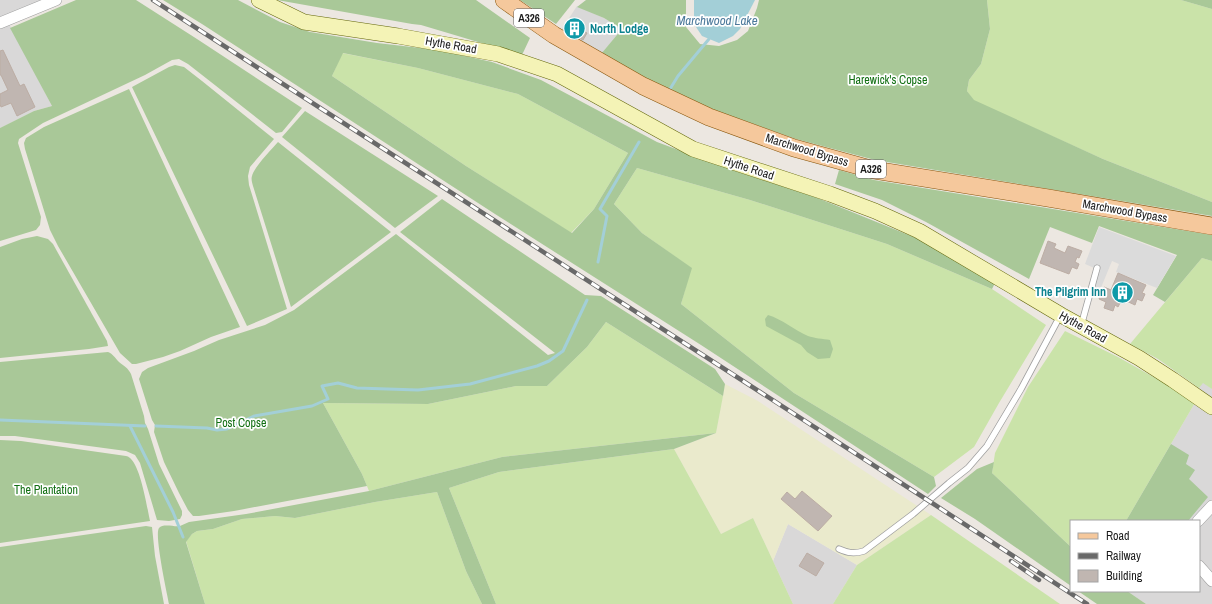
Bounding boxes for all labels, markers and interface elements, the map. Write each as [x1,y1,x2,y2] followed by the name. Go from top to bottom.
[514,9,544,27] road number: A326
[676,12,758,29] water label: Marchwood Lake
[561,16,587,42] building icon: North Lodge
[590,21,649,37] place label: North Lodge
[424,33,478,57] street label: Hythe Road
[849,72,928,88] park label: Harewick's Copse
[764,130,850,170] street label: Marchwood Bypass
[722,152,776,184] street label: Hythe Road
[856,160,886,178] road number: A326
[1081,196,1169,226] street label: Marchwood Bypass
[1109,279,1135,305] building icon: The Pilgrim Inn
[1035,284,1106,300] place label: The Pilgrim Inn
[1056,307,1110,347] street label: Hythe Road
[216,415,266,431] park label: Post Copse
[14,482,78,498] park label: The Plantation
[1070,520,1200,592] legend
[1106,528,1130,544] text: Road
[1106,548,1141,564] text: Railway
[1106,568,1143,584] text: Building

